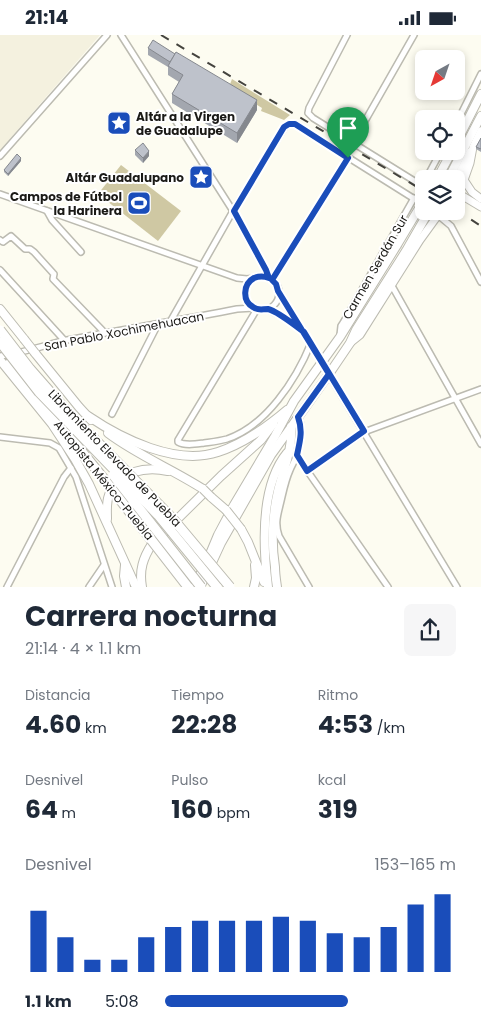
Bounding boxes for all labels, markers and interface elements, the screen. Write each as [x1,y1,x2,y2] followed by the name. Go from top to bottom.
[25,4,68,31] text: 21:14
[415,50,465,100] north arrow
[415,50,465,220] map controls
[327,107,369,158] pin
[136,108,235,139] place label: Altár a la Virgen de Guadalupe
[106,110,132,136] place icon: Altár a la Virgen de Guadalupe
[415,110,465,160] button: locate
[334,114,362,142] icon: arrive
[188,164,214,190] place icon: Altár Guadalupano
[66,169,184,186] place label: Altár Guadalupano
[415,170,465,220] button: layers
[10,188,122,219] place label: Campos de Fútbol la Harinera
[126,190,152,216] sports icon: Campos de Fútbol la Harinera
[338,211,412,322] street label: Carmen Serdán Sur
[43,307,205,355] street label: San Pablo Xochimehuacan
[45,386,185,530] street label: Libramiento Elevado de Puebla
[50,416,158,544] street label: Autopista México-Puebla
[25,597,277,636] text: Carrera nocturna
[404,604,456,656] button: share
[25,637,141,660] text: 21:14 · 4 × 1.1 km
[25,685,91,705] text: Distancia
[171,685,224,705] text: Tiempo
[318,685,358,705] text: Ritmo
[25,707,81,742] text: 4.60
[171,707,237,742] text: 22:28
[318,707,373,742] text: 4:53
[81,718,107,738] text: km
[373,718,405,738] text: /km
[25,770,83,790] text: Desnivel
[171,770,208,790] text: Pulso
[318,770,346,790] text: kcal
[25,792,58,827] text: 64
[171,792,213,827] text: 160
[318,792,358,827] text: 319
[58,803,76,823] text: m
[213,803,250,823] text: bpm
[25,853,92,876] text: Desnivel
[374,853,456,876] text: 153–165 m
[25,990,72,1013] text: 1.1 km
[105,990,139,1013] text: 5:08

